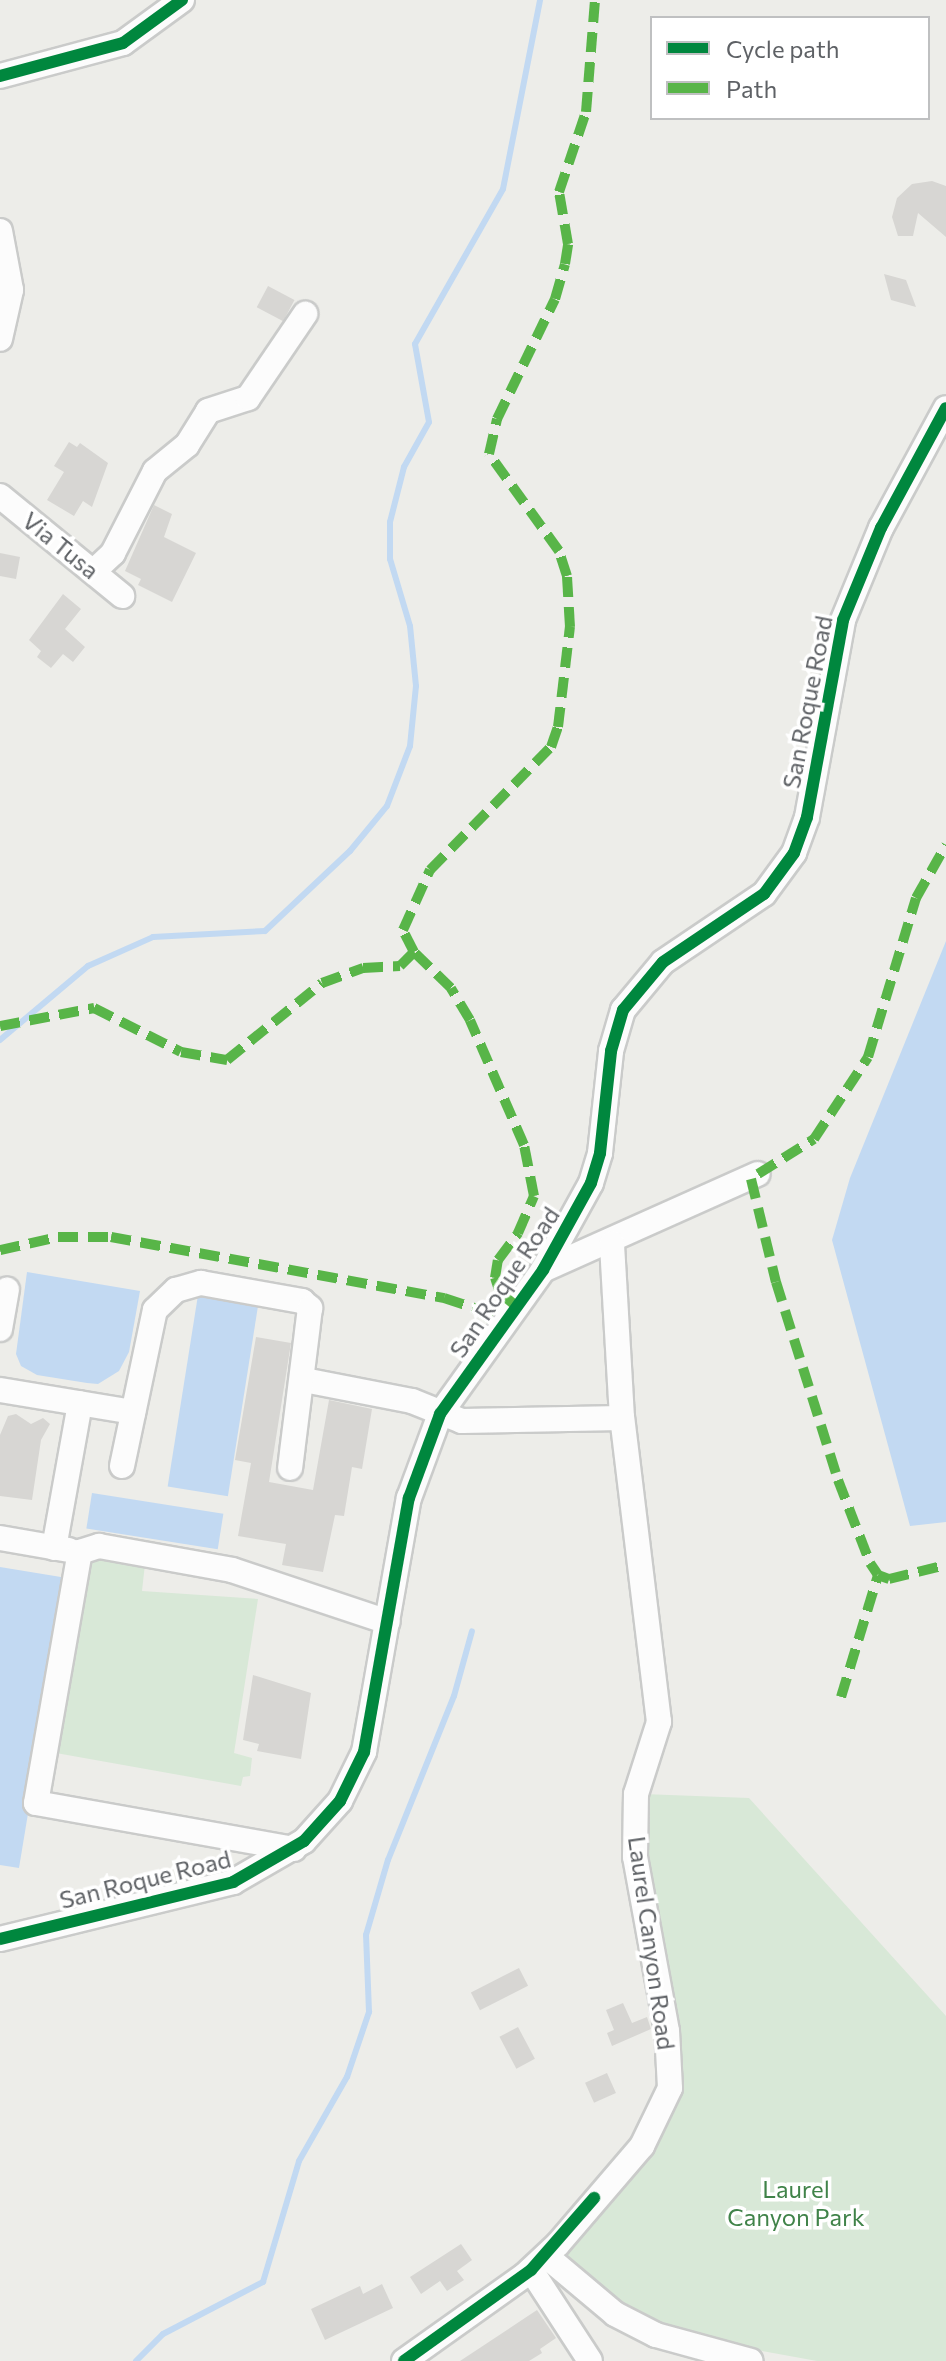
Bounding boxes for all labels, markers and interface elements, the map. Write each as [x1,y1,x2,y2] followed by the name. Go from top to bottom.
[650,16,930,120] legend
[726,34,840,63] text: Cycle path
[726,74,777,103] text: Path
[17,505,105,585] street label: Via Tusa
[776,613,838,791] street label: San Roque Road
[443,1201,565,1363] street label: San Roque Road
[623,1834,681,2052] street label: Laurel Canyon Road
[56,1844,234,1914] street label: San Roque Road
[727,2175,865,2231] park label: Laurel Canyon Park

